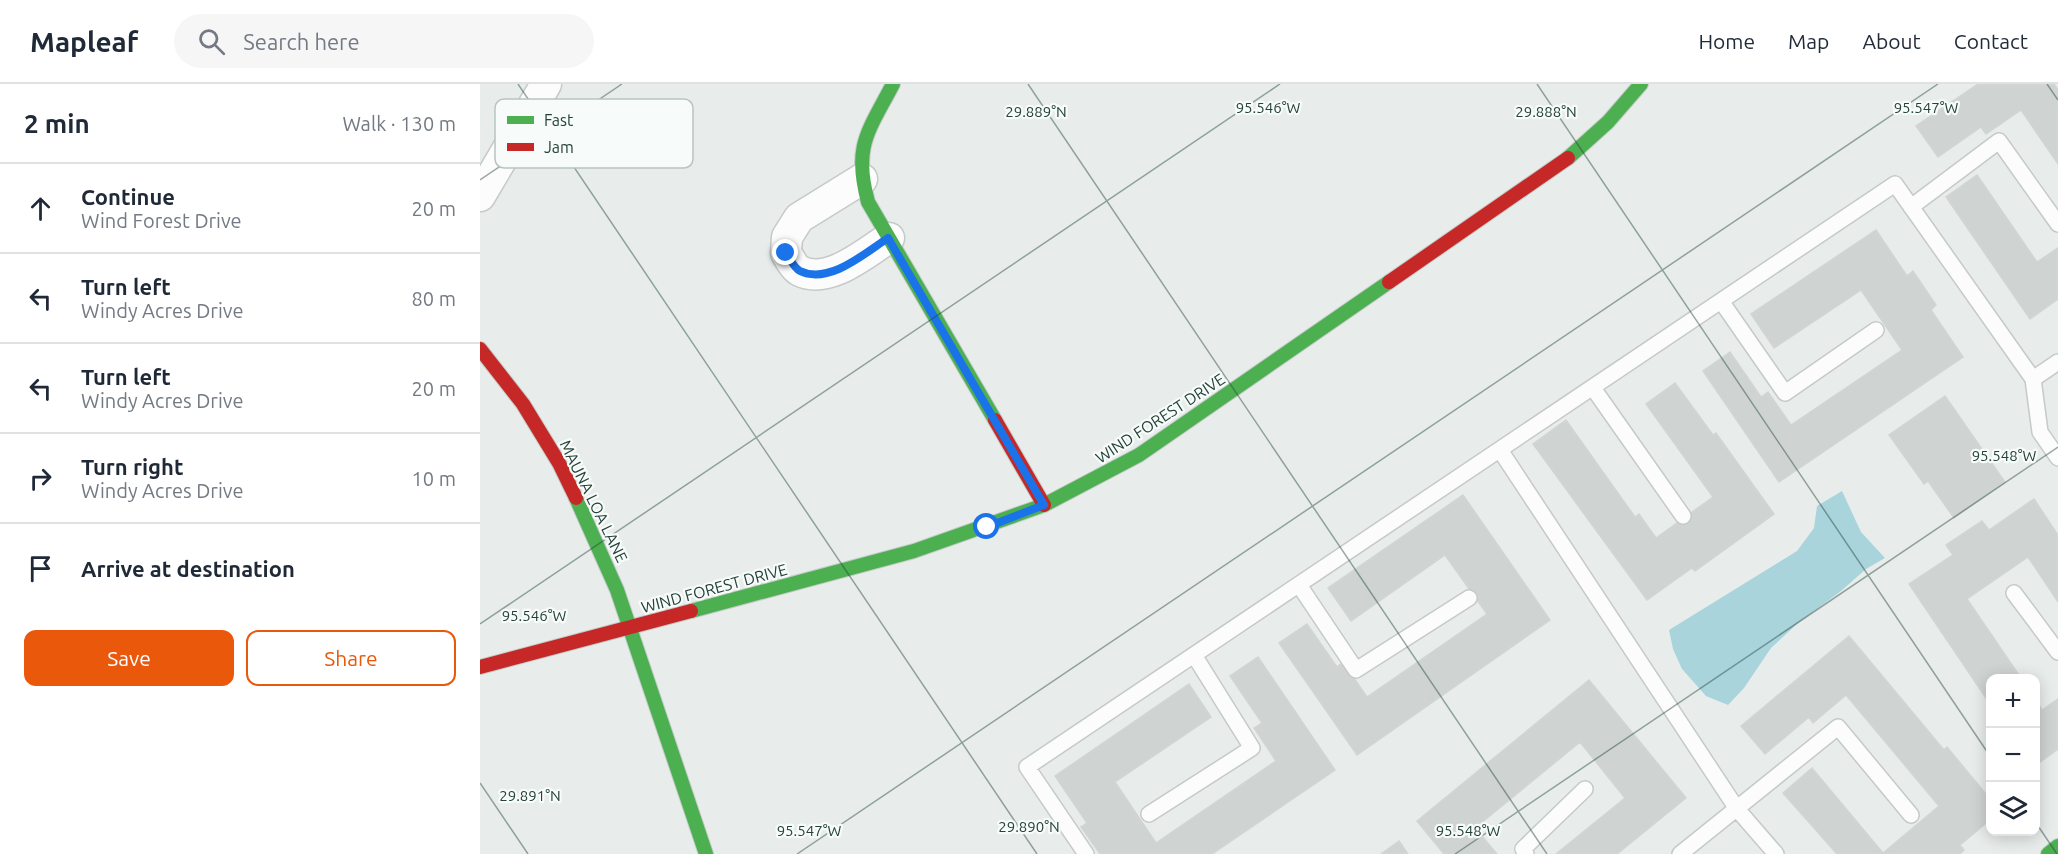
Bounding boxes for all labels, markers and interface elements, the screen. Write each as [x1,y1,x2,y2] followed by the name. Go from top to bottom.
[174,14,594,68] search box
[195,25,228,58] icon: search
[30,26,138,57] text: Mapleaf
[243,29,360,54] text: Search here
[1698,29,1755,53] text: Home
[1788,29,1829,53] text: Map
[1862,29,1921,53] text: About
[1954,29,2028,53] text: Contact
[495,99,693,168] legend
[1236,99,1300,116] text: 95.546°W
[1894,99,1958,116] text: 95.547°W
[1005,103,1067,120] text: 29.889°N
[1515,103,1577,120] text: 29.888°N
[24,109,90,138] text: 2 min
[544,111,574,129] text: Fast
[343,112,456,135] text: Walk · 130 m
[544,138,574,156] text: Jam
[81,184,175,209] text: Continue
[24,192,57,225] icon: ahead
[412,197,456,220] text: 20 m
[81,209,242,232] text: Wind Forest Drive
[772,239,798,265] route end
[81,274,171,299] text: Turn left
[24,282,57,315] icon: left
[412,287,456,310] text: 80 m
[81,299,244,322] text: Windy Acres Drive
[81,364,171,389] text: Turn left
[1092,369,1228,467] street label: WIND FOREST DRIVE
[24,372,57,405] icon: left
[412,377,456,400] text: 20 m
[81,389,244,412] text: Windy Acres Drive
[557,437,631,565] street label: MAUNA LOA LANE
[1972,447,2036,464] text: 95.548°W
[81,454,183,479] text: Turn right
[24,462,57,495] icon: right
[412,467,456,490] text: 10 m
[81,479,244,502] text: Windy Acres Drive
[973,513,999,539] route start
[24,552,57,585] icon: arrive
[81,556,295,581] text: Arrive at destination
[639,560,789,616] street label: WIND FOREST DRIVE
[502,607,566,624] text: 95.546°W
[24,630,234,686] button: Save
[246,630,456,686] button: Share
[1986,674,2040,836] map controls
[1986,674,2040,728] button: +
[1986,728,2040,782] button: −
[1986,782,2040,836] button: layers
[499,787,561,804] text: 29.891°N
[998,818,1060,835] text: 29.890°N
[777,822,841,839] text: 95.547°W
[1436,822,1500,839] text: 95.548°W

